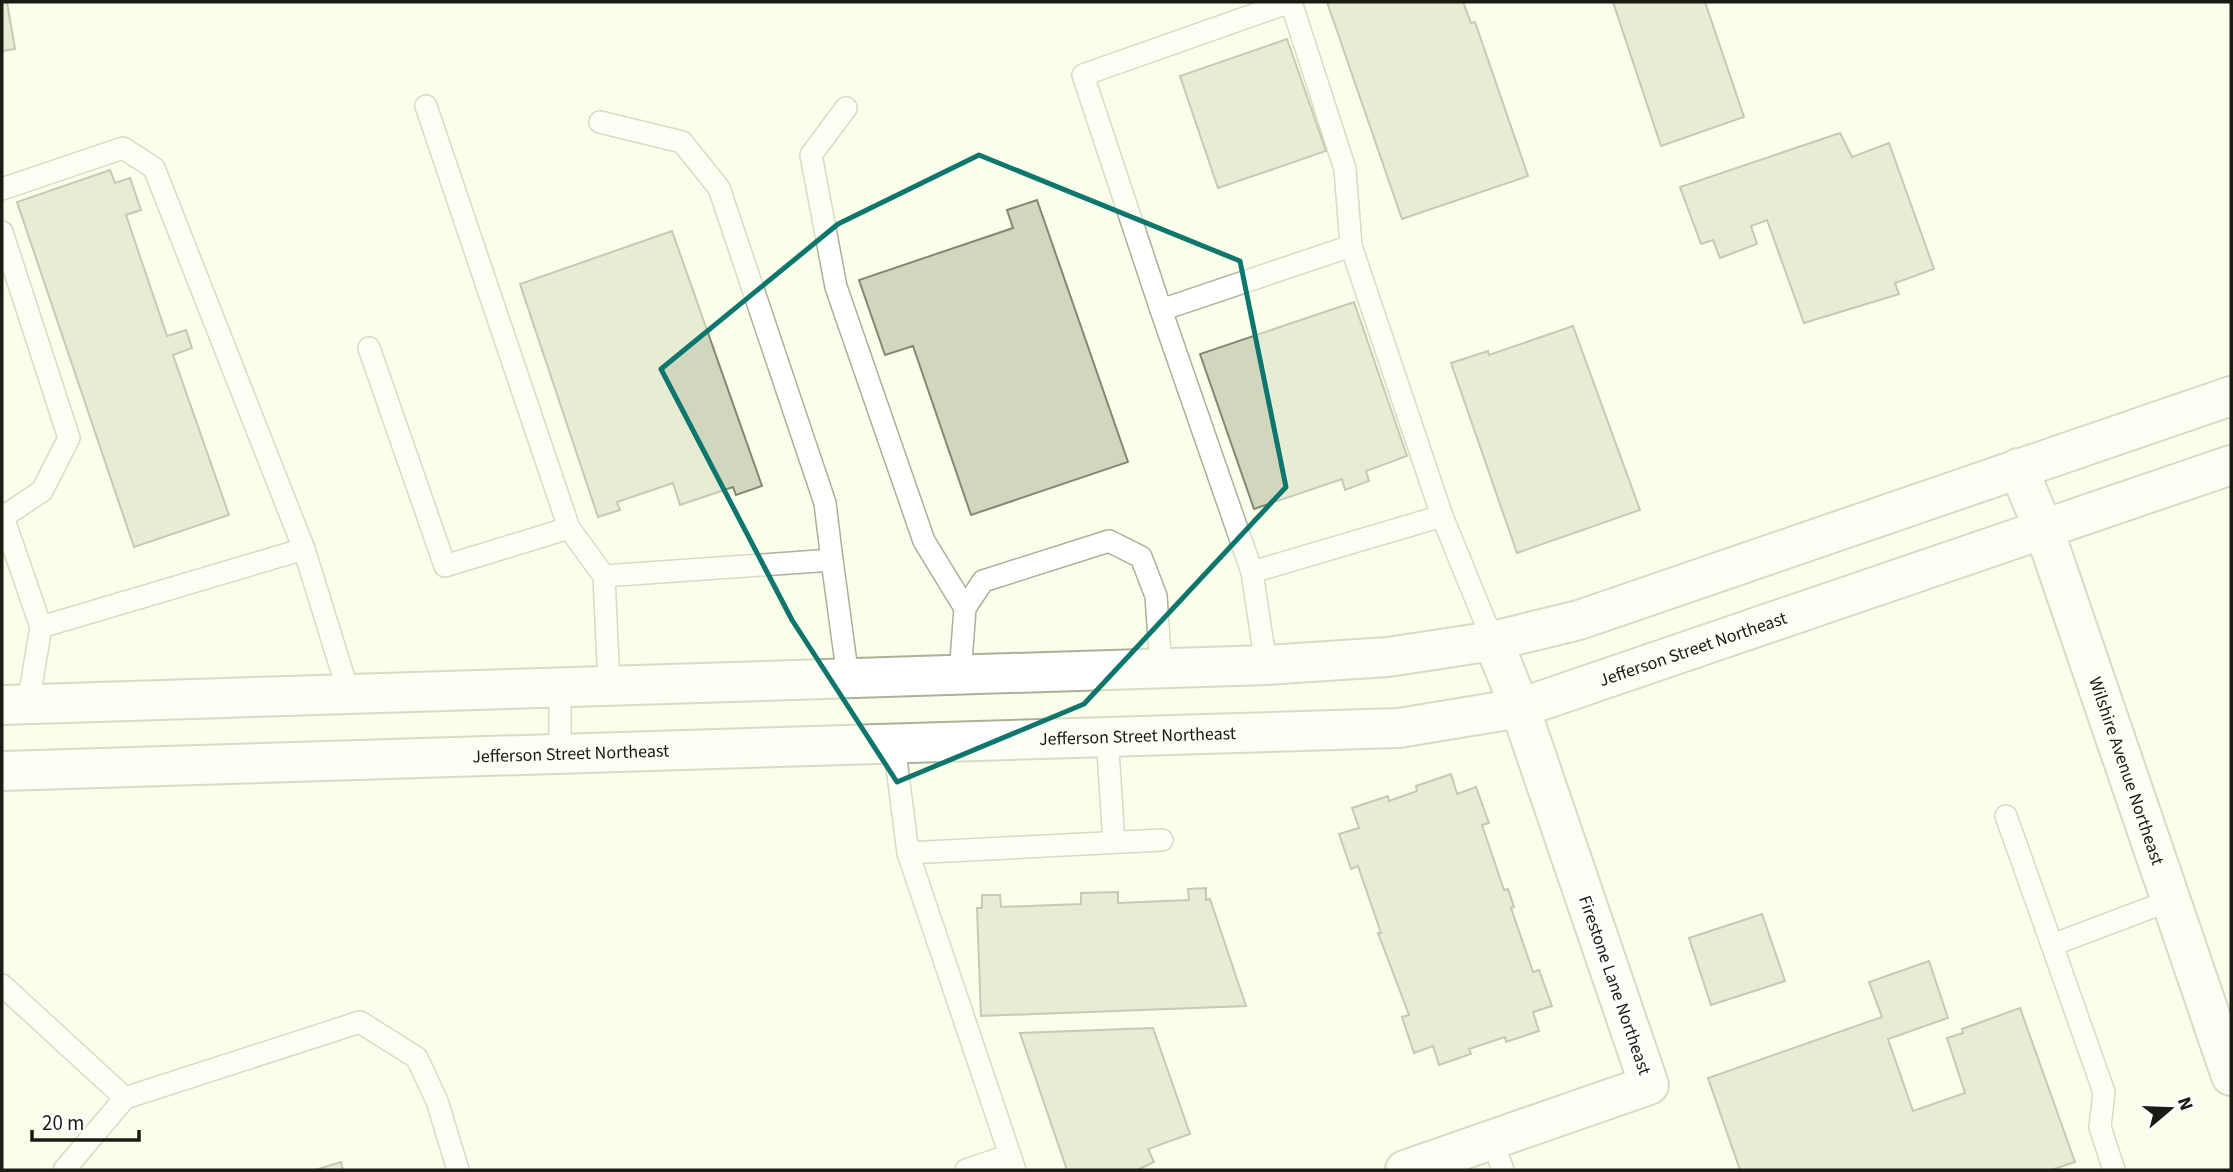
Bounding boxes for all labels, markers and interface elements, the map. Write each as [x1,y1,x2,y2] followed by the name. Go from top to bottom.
[1596,606,1790,693] street label: Jefferson Street Northeast
[2082,674,2170,869] street label: Wilshire Avenue Northeast
[1039,721,1236,752] street label: Jefferson Street Northeast
[472,738,670,770] street label: Jefferson Street Northeast
[1572,892,1657,1078] street label: Firestone Lane Northeast
[2135,1074,2205,1144] north arrow
[2170,1094,2199,1114] text: N
[32,1098,138,1142] scale bar
[42,1108,84,1138] text: 20 m

